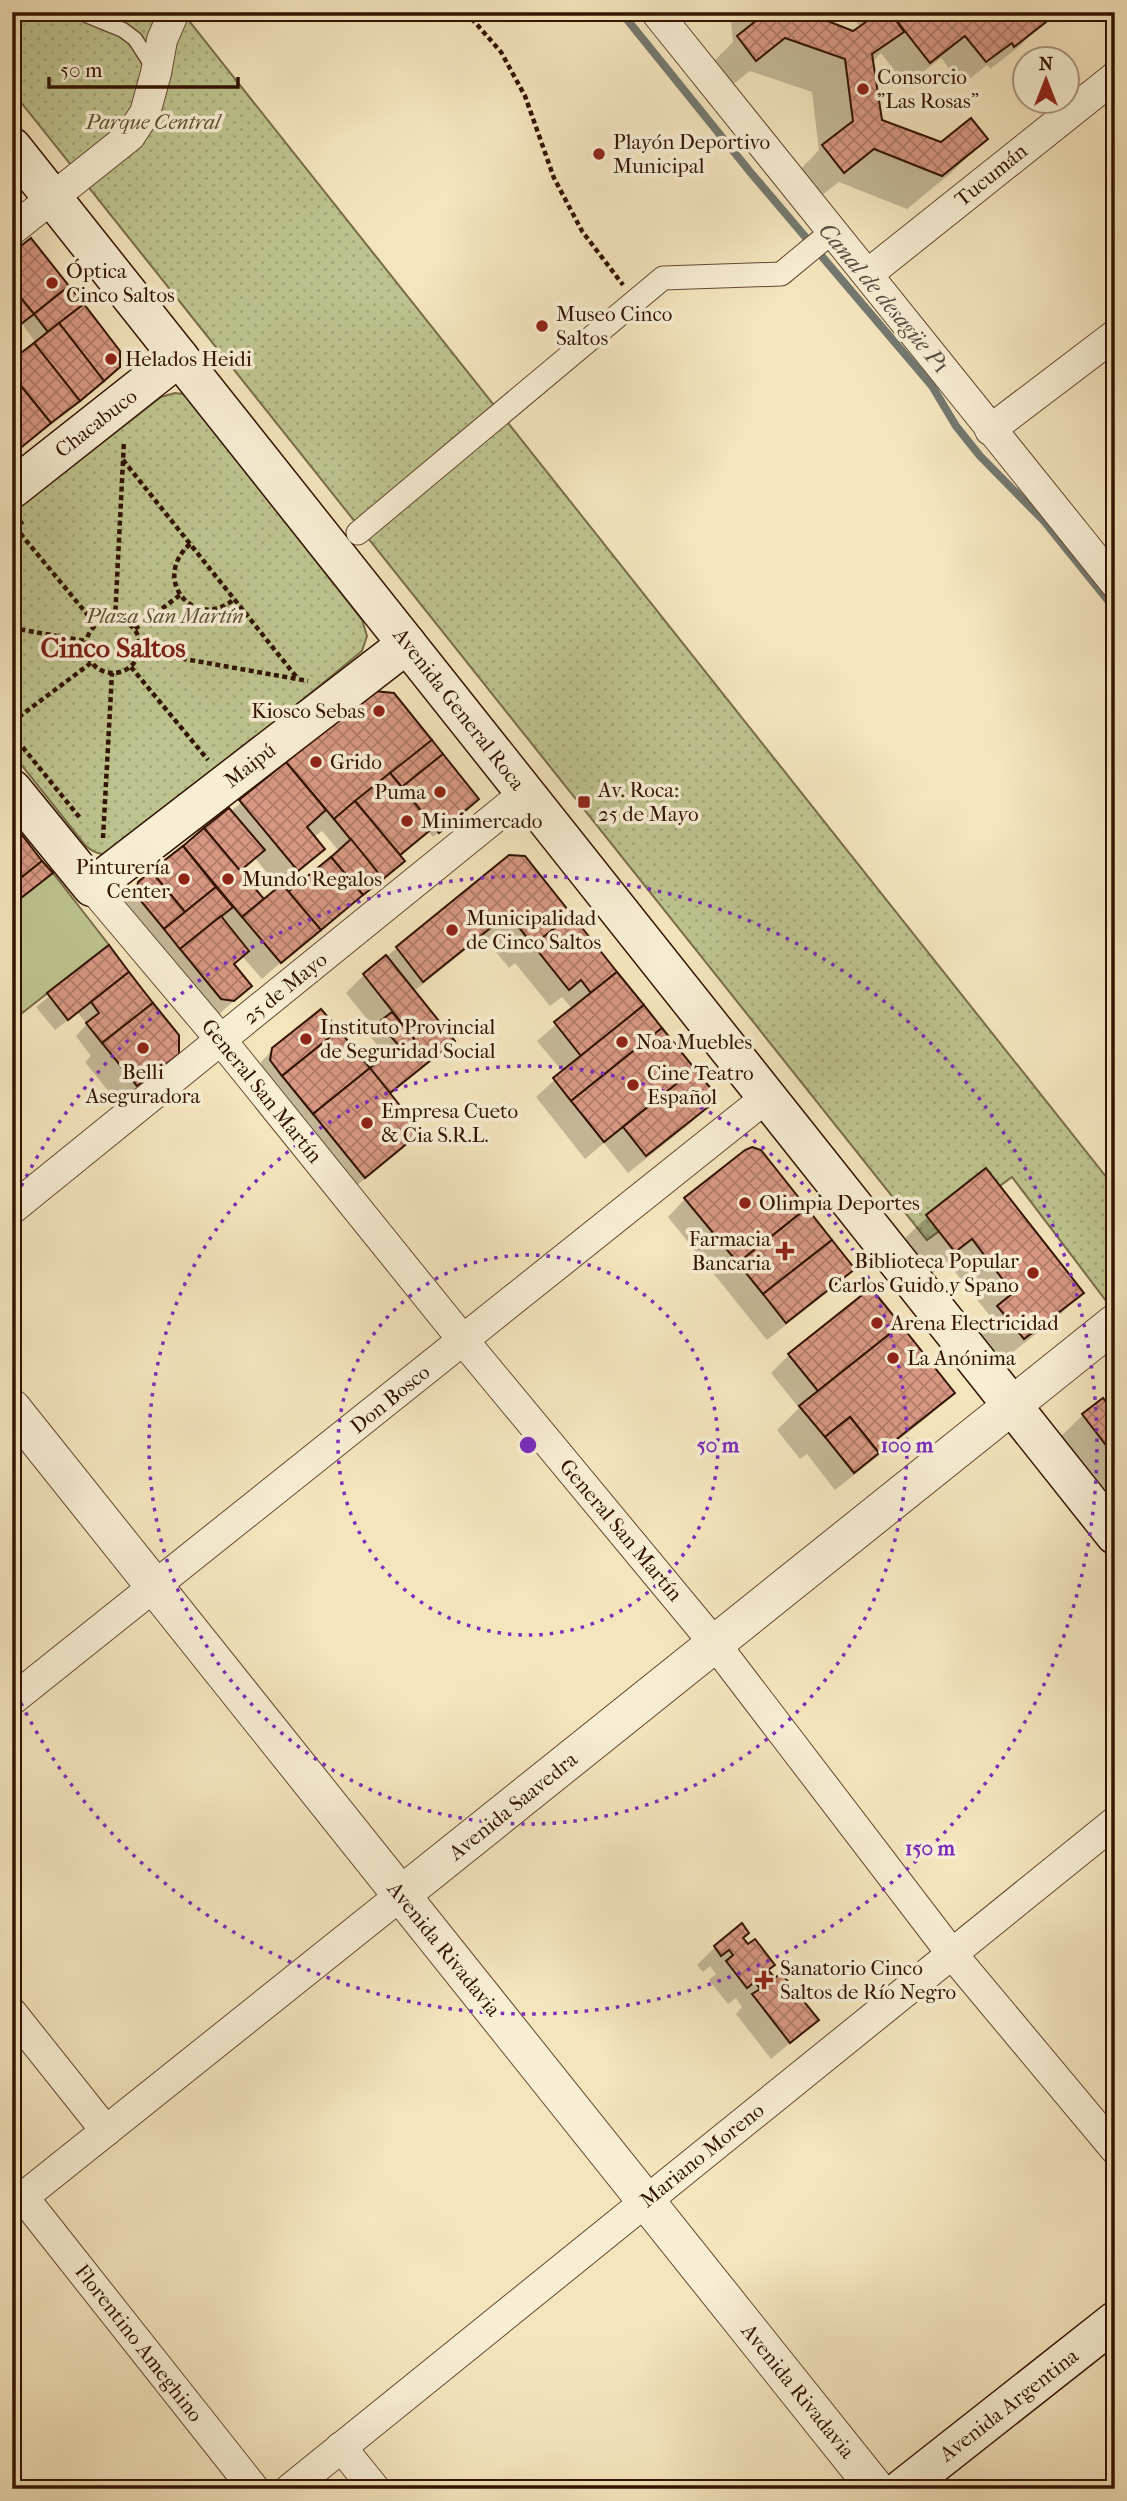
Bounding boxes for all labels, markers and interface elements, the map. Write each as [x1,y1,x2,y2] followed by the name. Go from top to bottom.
[49,46,238,90] scale bar
[1012,46,1082,116] north arrow
[1039,53,1054,75] text: N
[60,58,103,82] text: 50 m
[877,65,979,113] place label: Consorcio "Las Rosas"
[855,81,871,97] marker: Consorcio "Las Rosas"
[85,110,223,134] park label: Parque Central
[613,130,770,178] place label: Playón Deportivo Municipal
[950,139,1032,211] street label: Tucumán
[591,146,607,162] marker: Playón Deportivo Municipal
[813,217,955,379] water label: Canal de desagüe P1
[66,258,175,307] place label: Óptica Cinco Saltos
[44,275,60,291] marker: Óptica Cinco Saltos
[556,302,672,350] place label: Museo Cinco Saltos
[534,318,550,334] marker: Museo Cinco Saltos
[125,347,252,371] place label: Helados Heidi
[103,351,119,367] marker: Helados Heidi
[50,384,142,462] street label: Chacabuco
[85,604,244,628] park label: Plaza San Martín
[388,622,530,795] street label: Avenida General Roca
[40,631,186,664] district label: Cinco Saltos
[251,699,365,723] place label: Kiosco Sebas
[371,703,387,719] marker: Kiosco Sebas
[220,738,280,792] street label: Maipú
[330,750,382,774] place label: Grido
[308,754,324,770] marker: Grido
[597,778,699,826] place label: Av. Roca: 25 de Mayo
[374,780,426,804] place label: Puma
[432,784,448,800] marker: Puma
[576,794,592,810] marker: Av. Roca: 25 de Mayo
[421,809,543,833] place label: Minimercado
[399,813,415,829] marker: Minimercado
[76,855,170,903] place label: Pinturería Center
[242,867,382,891] place label: Mundo Regalos
[176,871,192,887] marker: Pinturería Center
[220,871,236,887] marker: Mundo Regalos
[466,906,601,954] place label: Municipalidad de Cinco Saltos
[444,922,460,938] marker: Municipalidad de Cinco Saltos
[238,947,332,1029] street label: 25 de Mayo
[197,1014,327,1168] street label: General San Martín
[320,1015,496,1063] place label: Instituto Provincial de Seguridad Social
[636,1030,752,1054] place label: Noa Muebles
[298,1031,314,1047] marker: Instituto Provincial de Seguridad Social
[614,1034,630,1050] marker: Noa Muebles
[135,1040,151,1056] marker: Belli Aseguradora
[85,1060,201,1108] place label: Belli Aseguradora
[647,1061,754,1109] place label: Cine Teatro Español
[625,1077,641,1093] marker: Cine Teatro Español
[381,1099,518,1147] place label: Empresa Cueto & Cia S.R.L.
[359,1115,375,1131] marker: Empresa Cueto & Cia S.R.L.
[759,1191,920,1215] place label: Olimpia Deportes
[737,1195,753,1211] marker: Olimpia Deportes
[689,1227,771,1275] place label: Farmacia Bancaria
[777,1243,793,1259] marker: Farmacia Bancaria
[828,1249,1019,1297] place label: Biblioteca Popular Carlos Guido y Spano
[1025,1265,1041,1281] marker: Biblioteca Popular Carlos Guido y Spano
[890,1311,1059,1335] place label: Arena Electricidad
[869,1315,885,1331] marker: Arena Electricidad
[907,1346,1016,1370] place label: La Anónima
[885,1350,901,1366] marker: La Anónima
[345,1360,435,1438] street label: Don Bosco
[516,1433,540,1457] centre of rings
[697,1433,740,1457] text: 50 m
[881,1433,934,1457] text: 100 m
[555,1454,687,1606] street label: General San Martín
[443,1747,582,1866] street label: Avenida Saavedra
[905,1836,956,1860] text: 150 m
[382,1876,506,2021] street label: Avenida Rivadavia
[780,1956,956,2004] place label: Sanatorio Cinco Saltos de Río Negro
[754,1970,774,1990] marker: Sanatorio Cinco Saltos de Río Negro
[635,2098,769,2212] street label: Mariano Moreno
[70,2260,208,2426] street label: Florentino Ameghino
[736,2318,860,2463] street label: Avenida Rivadavia
[934,2343,1083,2467] street label: Avenida Argentina

